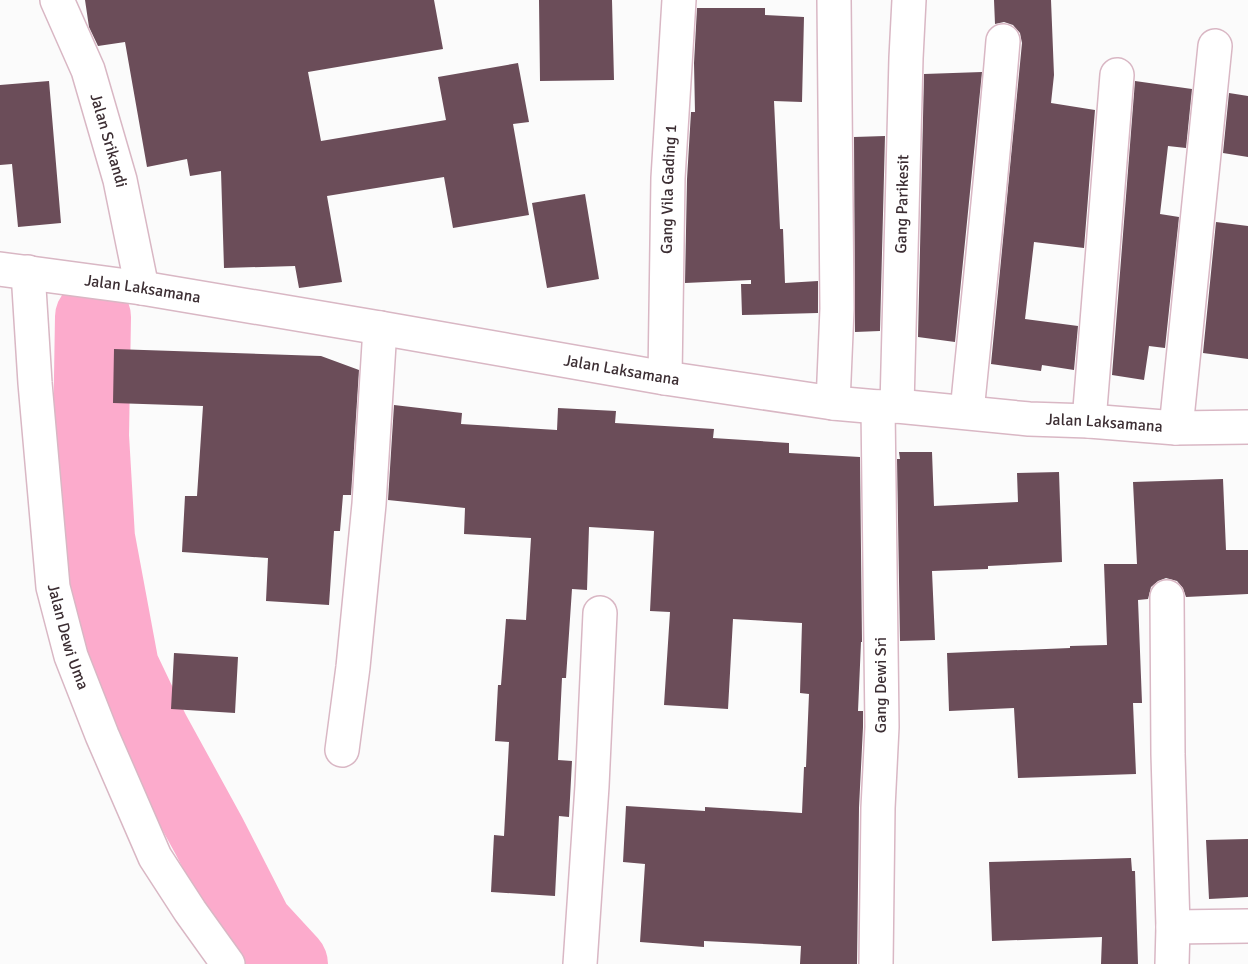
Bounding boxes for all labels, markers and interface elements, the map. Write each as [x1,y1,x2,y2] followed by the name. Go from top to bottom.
[85,91,131,189] street label: Jalan Srikandi
[657,124,681,254] street label: Gang Vila Gading 1
[891,154,914,254] street label: Gang Parikesit
[83,270,202,308] street label: Jalan Laksamana
[562,350,681,390] street label: Jalan Laksamana
[1045,410,1164,437] street label: Jalan Laksamana
[43,582,93,693] street label: Jalan Dewi Uma
[871,637,891,733] street label: Gang Dewi Sri

